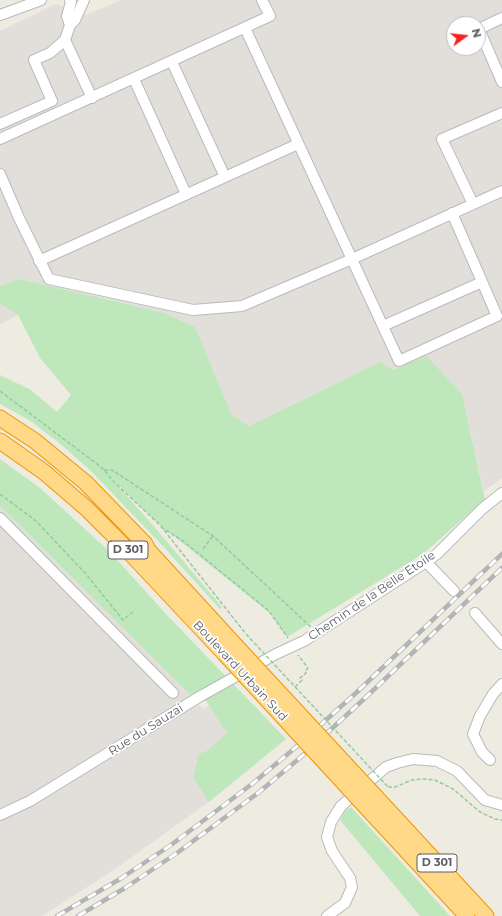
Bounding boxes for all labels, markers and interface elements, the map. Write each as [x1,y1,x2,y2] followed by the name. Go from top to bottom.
[446,16,486,56] north arrow
[469,27,485,39] text: N
[108,541,148,559] road number: D 301
[306,548,438,644] street label: Chemin de la Belle Etoile
[190,618,290,724] street label: Boulevard Urbain Sud
[106,701,186,759] street label: Rue du Sauzai
[417,854,457,872] road number: D 301

